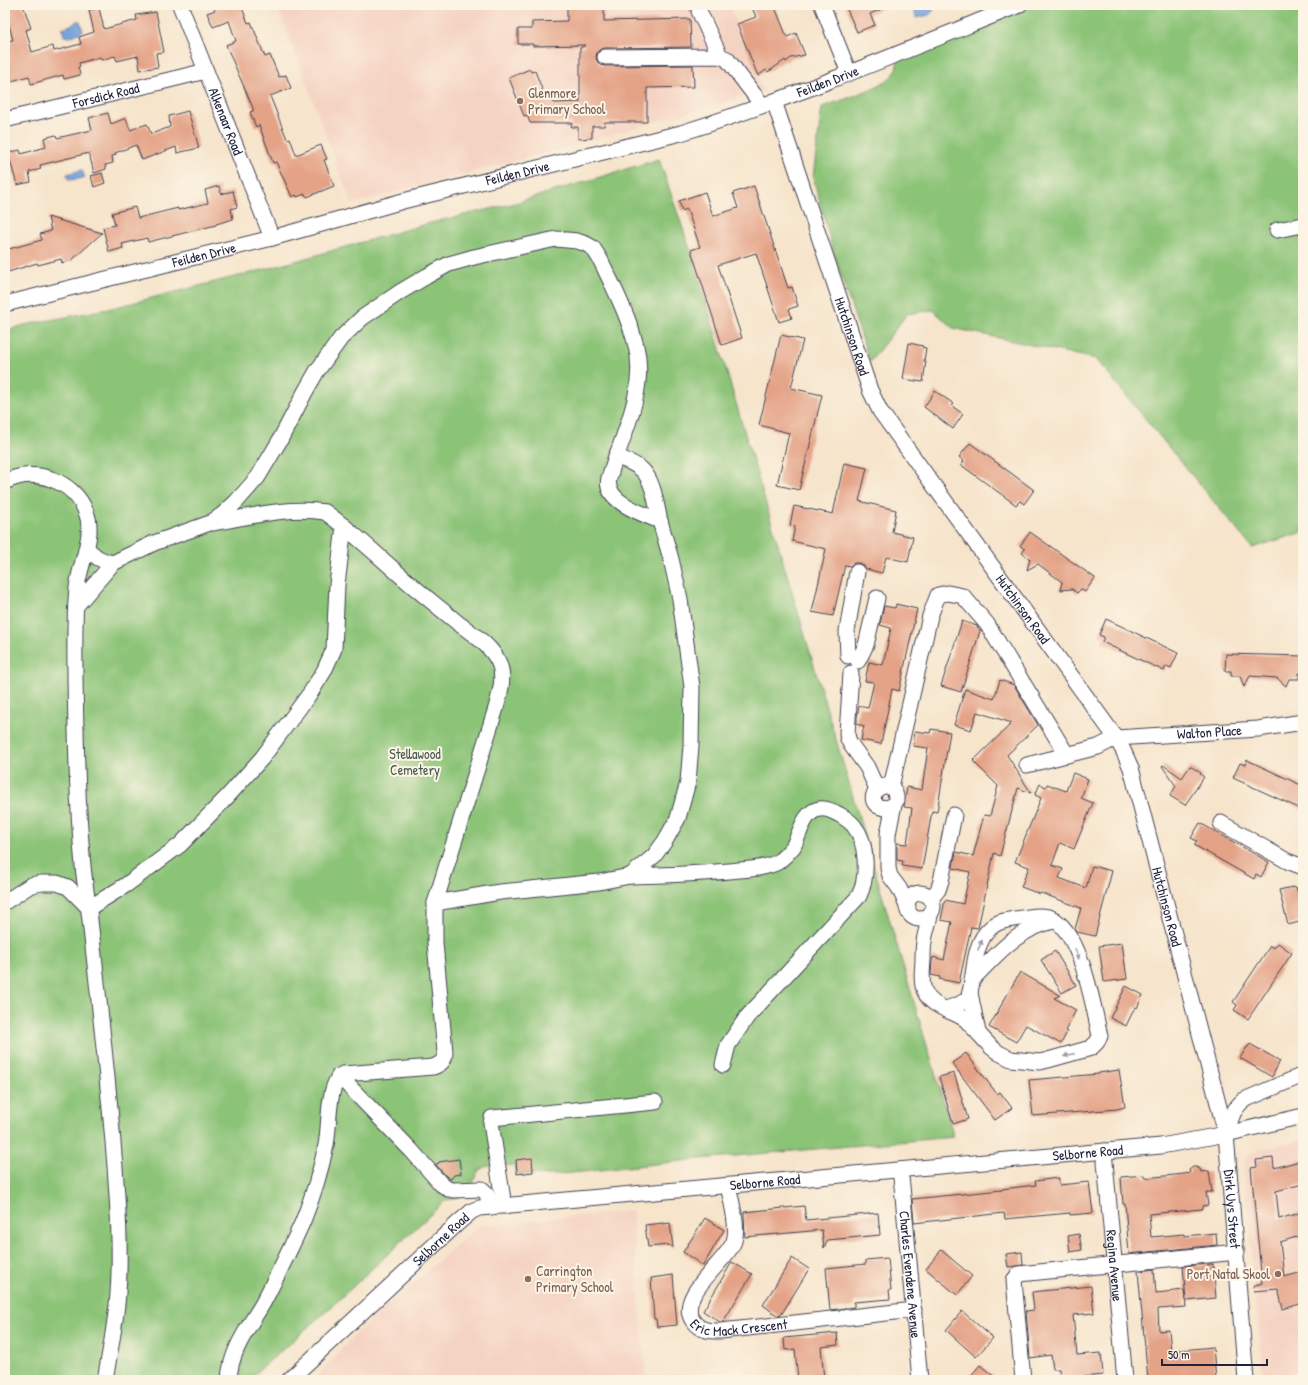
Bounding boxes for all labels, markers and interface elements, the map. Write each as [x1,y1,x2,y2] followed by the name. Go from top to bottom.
[793,60,862,102] street label: Feilden Drive
[70,78,142,112] street label: Forsdick Road
[528,83,606,119] place label: Glenmore Primary School
[205,85,248,158] street label: Alkenaar Road
[515,96,525,106] marker: Glenmore Primary School
[483,156,551,190] street label: Feilden Drive
[169,237,238,272] street label: Feilden Drive
[831,295,875,378] street label: Hutchinson Road
[992,570,1055,648] street label: Hutchinson Road
[1176,720,1243,743] street label: Walton Place
[389,744,441,780] park label: Stellawood Cemetery
[1148,865,1187,949] street label: Hutchinson Road
[977,939,983,951] one-way arrow
[1075,949,1081,961] one-way arrow
[1062,1052,1075,1058] one-way arrow
[1052,1139,1124,1165] street label: Selborne Road
[729,1169,802,1194] street label: Selborne Road
[1220,1169,1245,1249] street label: Dirk Uys Street
[408,1207,473,1270] street label: Selborne Road
[895,1210,926,1339] street label: Charles Evendene Avenue
[1102,1229,1128,1303] street label: Regina Avenue
[536,1261,614,1297] place label: Carrington Primary School
[1187,1264,1270,1283] place label: Port Natal Skool
[1273,1269,1283,1279] marker: Port Natal Skool
[523,1274,533,1284] marker: Carrington Primary School
[686,1314,788,1340] street label: Eric Mack Crescent
[1162,1341,1267,1367] scale bar
[1168,1346,1189,1363] text: 50 m

